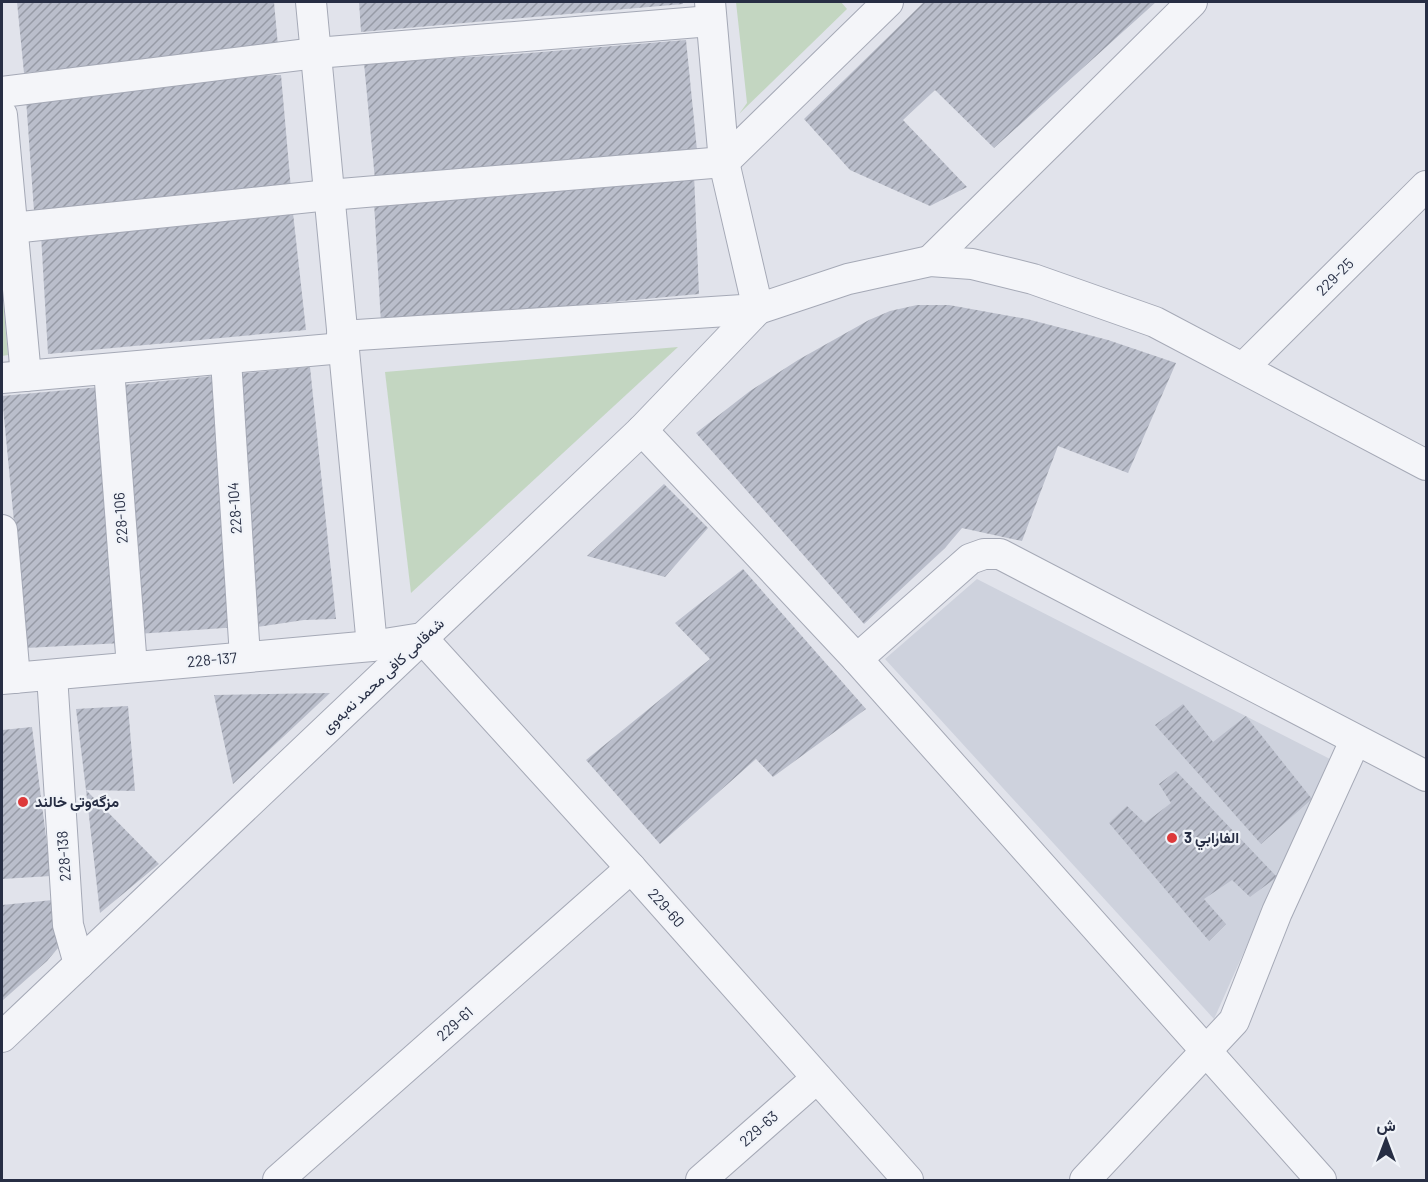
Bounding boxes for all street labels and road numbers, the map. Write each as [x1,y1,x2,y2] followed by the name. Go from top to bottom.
[1312,254,1357,299] street label: 229-25
[223,482,245,535] street label: 228-104
[109,492,131,544] street label: 228-106
[317,614,449,738] street label: شەقامی کافی محمد نەبەوی
[186,648,238,670] street label: 228-137
[52,830,74,882] street label: 228-138
[645,884,689,930] street label: 229-60
[433,1002,476,1044] street label: 229-61
[735,1107,781,1150] street label: 229-63

